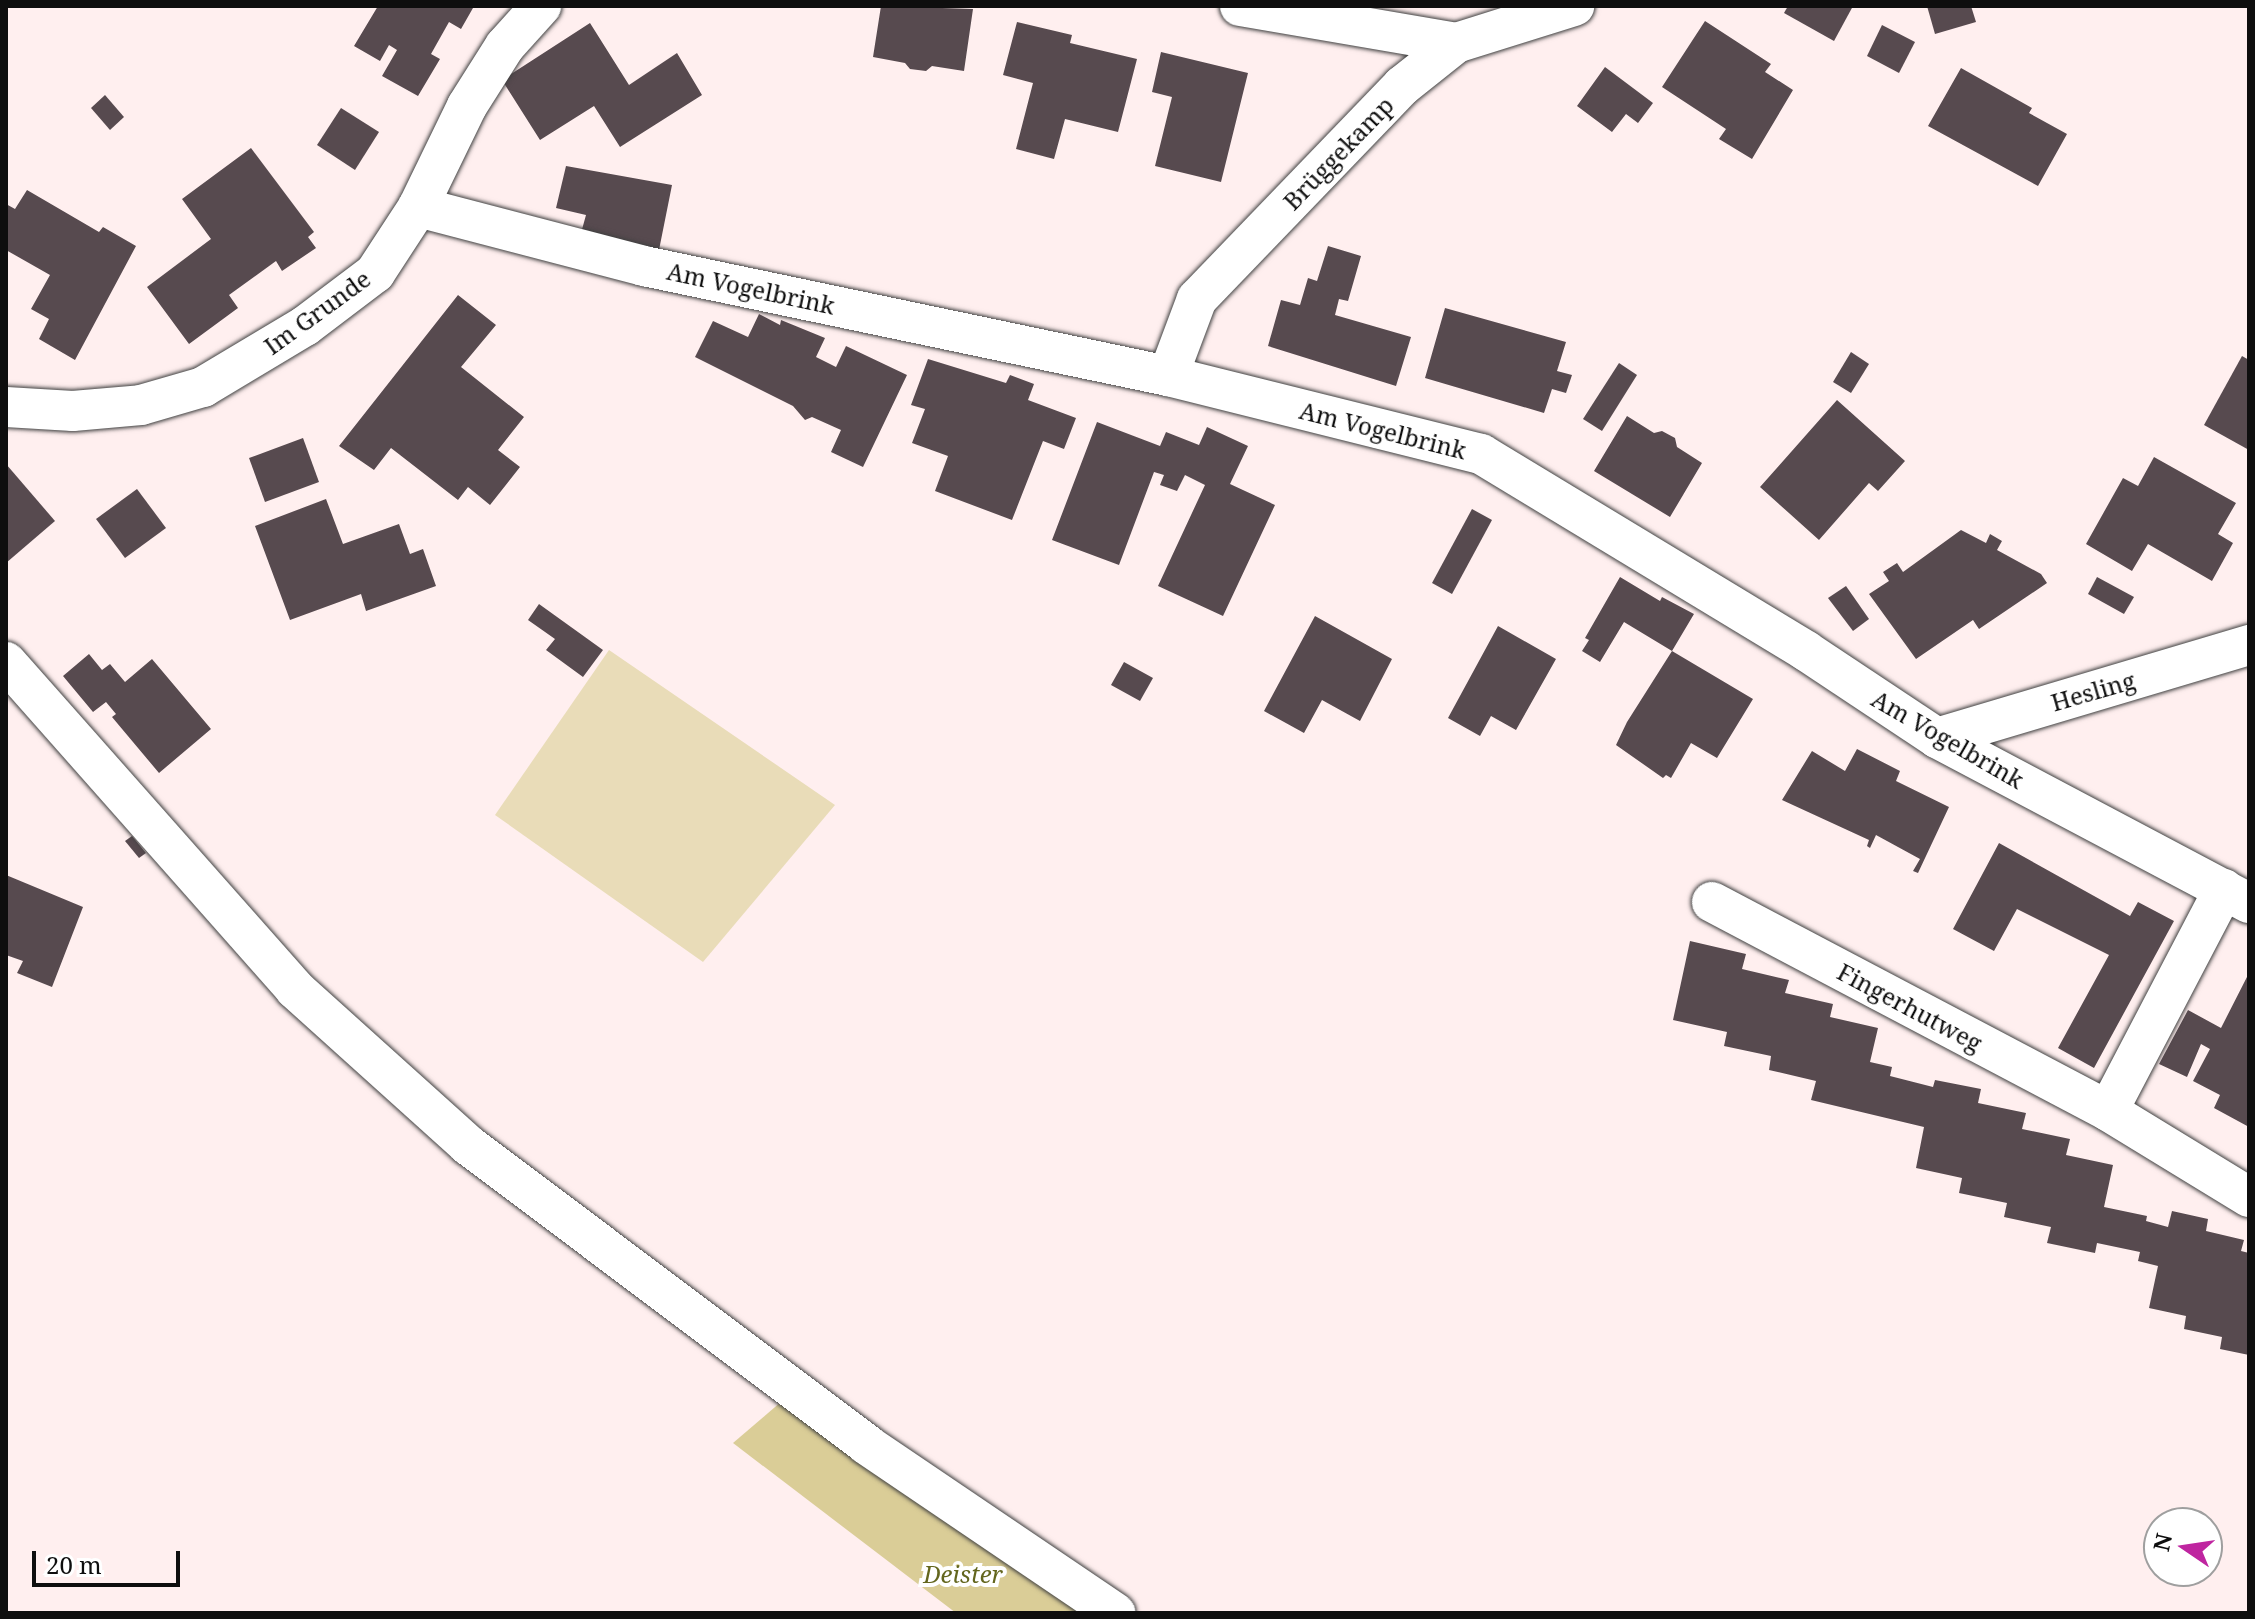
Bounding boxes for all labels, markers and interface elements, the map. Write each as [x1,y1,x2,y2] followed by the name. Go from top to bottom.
[1277,91,1399,215] street label: Brüggekamp
[664,256,838,320] street label: Am Vogelbrink
[258,264,376,360] street label: Im Grunde
[1297,395,1469,465] street label: Am Vogelbrink
[2048,665,2138,717] street label: Hesling
[1867,684,2029,794] street label: Am Vogelbrink
[1833,957,1987,1057] street label: Fingerhutweg
[2143,1507,2223,1587] north arrow
[2145,1530,2178,1554] text: N
[36,1535,184,1585] scale bar
[46,1548,102,1581] text: 20 m
[923,1560,1003,1588] park label: Deister

